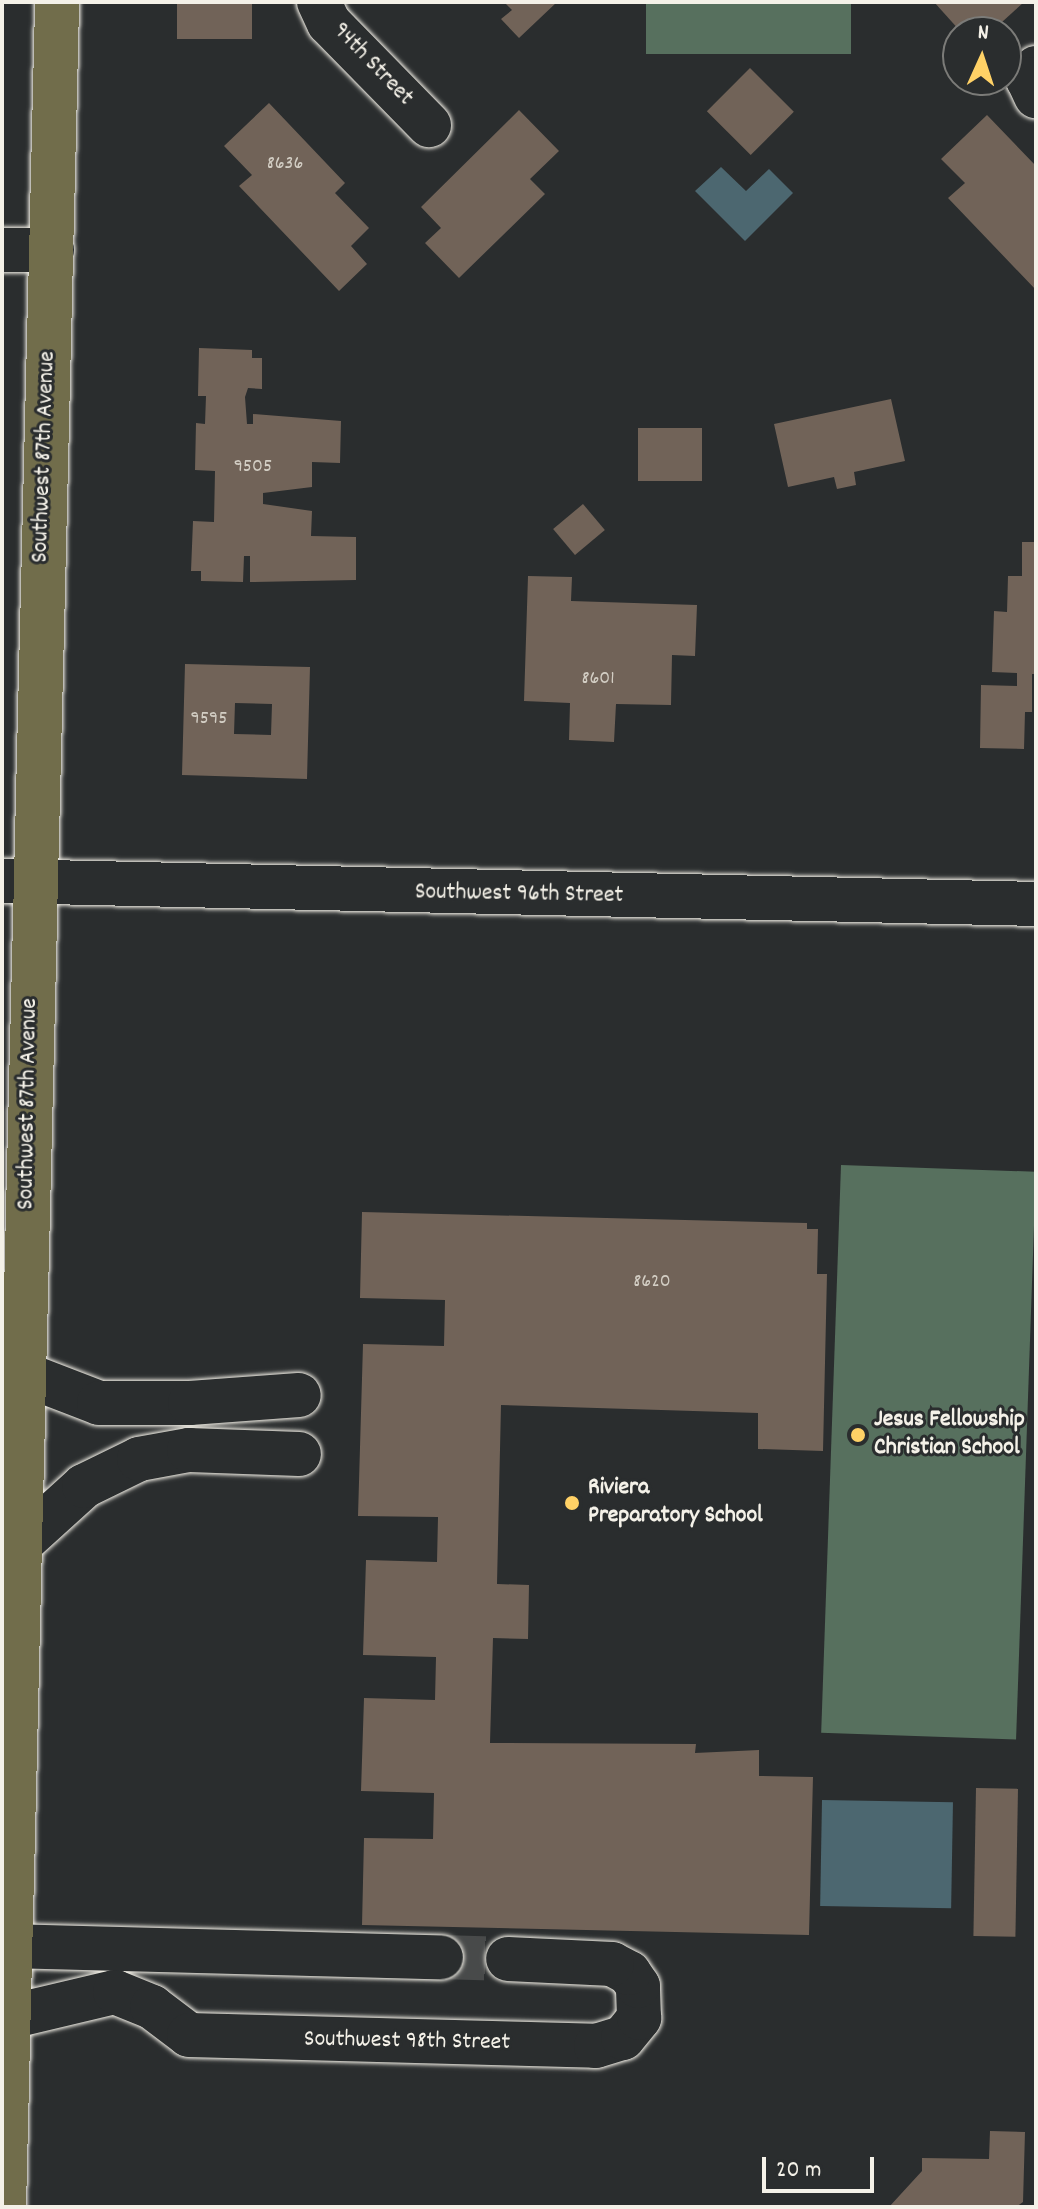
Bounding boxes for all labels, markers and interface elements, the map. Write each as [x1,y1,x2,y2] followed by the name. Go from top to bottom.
[942,16,1022,96] north arrow
[325,17,419,113] street label: 94th Street
[977,18,989,49] text: N
[267,152,303,176] house number: 8636
[27,351,63,563] street label: Southwest 87th Avenue
[234,455,272,479] house number: 9505
[581,667,615,691] house number: 8601
[191,707,227,731] house number: 9595
[415,879,623,911] street label: Southwest 96th Street
[13,998,45,1210] street label: Southwest 87th Avenue
[633,1270,671,1294] house number: 8620
[874,1407,1025,1463] place label: Jesus Fellowship Christian School
[849,1426,867,1444] marker: Jesus Fellowship Christian School
[588,1475,763,1531] place label: Riviera Preparatory School
[563,1494,581,1512] marker: Riviera Preparatory School
[304,2026,510,2058] street label: Southwest 98th Street
[766,2141,878,2191] scale bar
[776,2154,822,2188] text: 20 m

